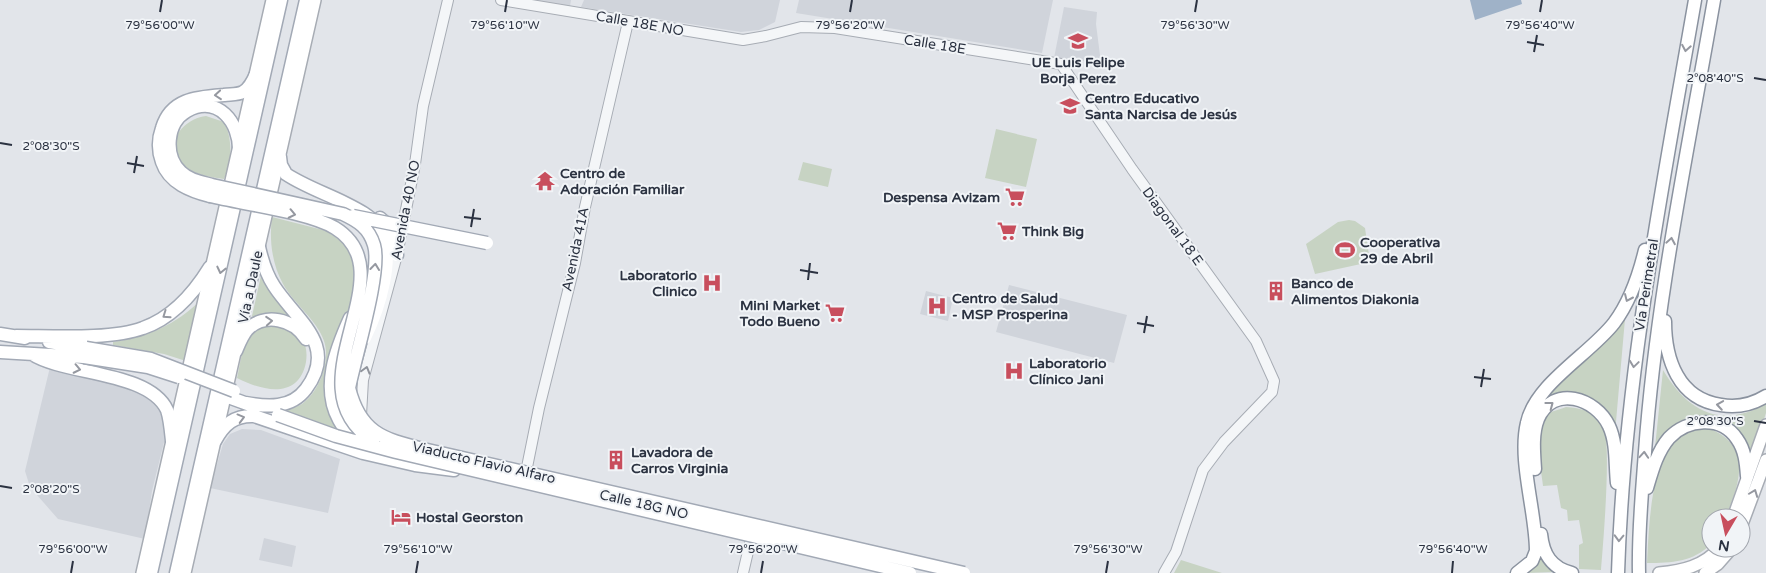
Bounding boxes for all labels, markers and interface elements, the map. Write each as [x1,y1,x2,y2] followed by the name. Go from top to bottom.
[595,7,685,40] street label: Calle 18E NO
[125,18,195,32] text: 79°56'00"W
[470,18,540,32] text: 79°56'10"W
[815,18,885,32] text: 79°56'20"W
[1160,18,1230,32] text: 79°56'30"W
[1505,18,1575,32] text: 79°56'40"W
[1067,30,1089,52] school or university icon: UE Luis Felipe Borja Perez
[903,31,967,58] street label: Calle 18E
[1682,44,1692,52] one-way arrow
[1031,54,1125,87] place label: UE Luis Felipe Borja Perez
[1686,71,1744,85] text: 2°08'40"S
[213,90,221,101] one-way arrow
[1085,90,1237,123] place label: Centro Educativo Santa Narcisa de Jesús
[1059,95,1081,117] school or university icon: Centro Educativo Santa Narcisa de Jesús
[22,139,80,153] text: 2°08'30"S
[387,159,424,261] street label: Avenida 40 NO
[560,165,685,198] place label: Centro de Adoración Familiar
[534,170,556,192] temple icon: Centro de Adoración Familiar
[1138,184,1207,269] street label: Diagonal 18 E
[1004,186,1026,208] supermarket icon: Despensa Avizam
[883,189,1000,206] place label: Despensa Avizam
[558,205,593,293] street label: Avenida 41A
[287,209,296,219] one-way arrow
[996,220,1018,242] supermarket icon: Think Big
[1021,223,1084,240] place label: Think Big
[1360,234,1441,267] place label: Cooperativa 29 de Abril
[1666,237,1676,246] one-way arrow
[1631,238,1662,333] street label: Vía Perimetral
[1334,239,1356,261] sports icon: Cooperativa 29 de Abril
[234,249,267,325] street label: Vía a Daule
[369,263,380,271] one-way arrow
[216,265,227,274] one-way arrow
[620,267,697,300] place label: Laboratorio Clinico
[701,272,723,294] hospital icon: Laboratorio Clinico
[1291,275,1419,308] place label: Banco de Alimentos Diakonia
[1265,280,1287,302] building icon: Banco de Alimentos Diakonia
[952,290,1068,323] place label: Centro de Salud - MSP Prosperina
[1623,293,1634,302] one-way arrow
[926,295,948,317] hospital icon: Centro de Salud - MSP Prosperina
[739,297,821,330] place label: Mini Market Todo Bueno
[824,302,846,324] supermarket icon: Mini Market Todo Bueno
[162,309,172,318] one-way arrow
[266,316,274,327] one-way arrow
[1029,355,1107,388] place label: Laboratorio Clínico Jani
[1003,360,1025,382] hospital icon: Laboratorio Clínico Jani
[1629,360,1640,368] one-way arrow
[73,363,82,373] one-way arrow
[361,366,371,375] one-way arrow
[1715,400,1724,410] one-way arrow
[1544,403,1553,411] one-way arrow
[236,413,245,424] one-way arrow
[1686,414,1744,428] text: 2°08'30"S
[411,438,557,487] street label: Viaducto Flavio Alfaro
[631,444,729,477] place label: Lavadora de Carros Virginia
[605,449,627,471] building icon: Lavadora de Carros Virginia
[1639,450,1650,458] one-way arrow
[22,482,80,496] text: 2°08'20"S
[598,486,690,523] street label: Calle 18G NO
[1747,489,1758,498] one-way arrow
[390,506,412,528] hotel icon: Hostal Georston
[1701,508,1751,558] north arrow
[416,509,523,526] place label: Hostal Georston
[1614,534,1624,542] one-way arrow
[1717,536,1731,555] text: N
[38,542,108,556] text: 79°56'00"W
[383,542,453,556] text: 79°56'10"W
[728,542,798,556] text: 79°56'20"W
[1073,542,1143,556] text: 79°56'30"W
[1418,542,1488,556] text: 79°56'40"W

